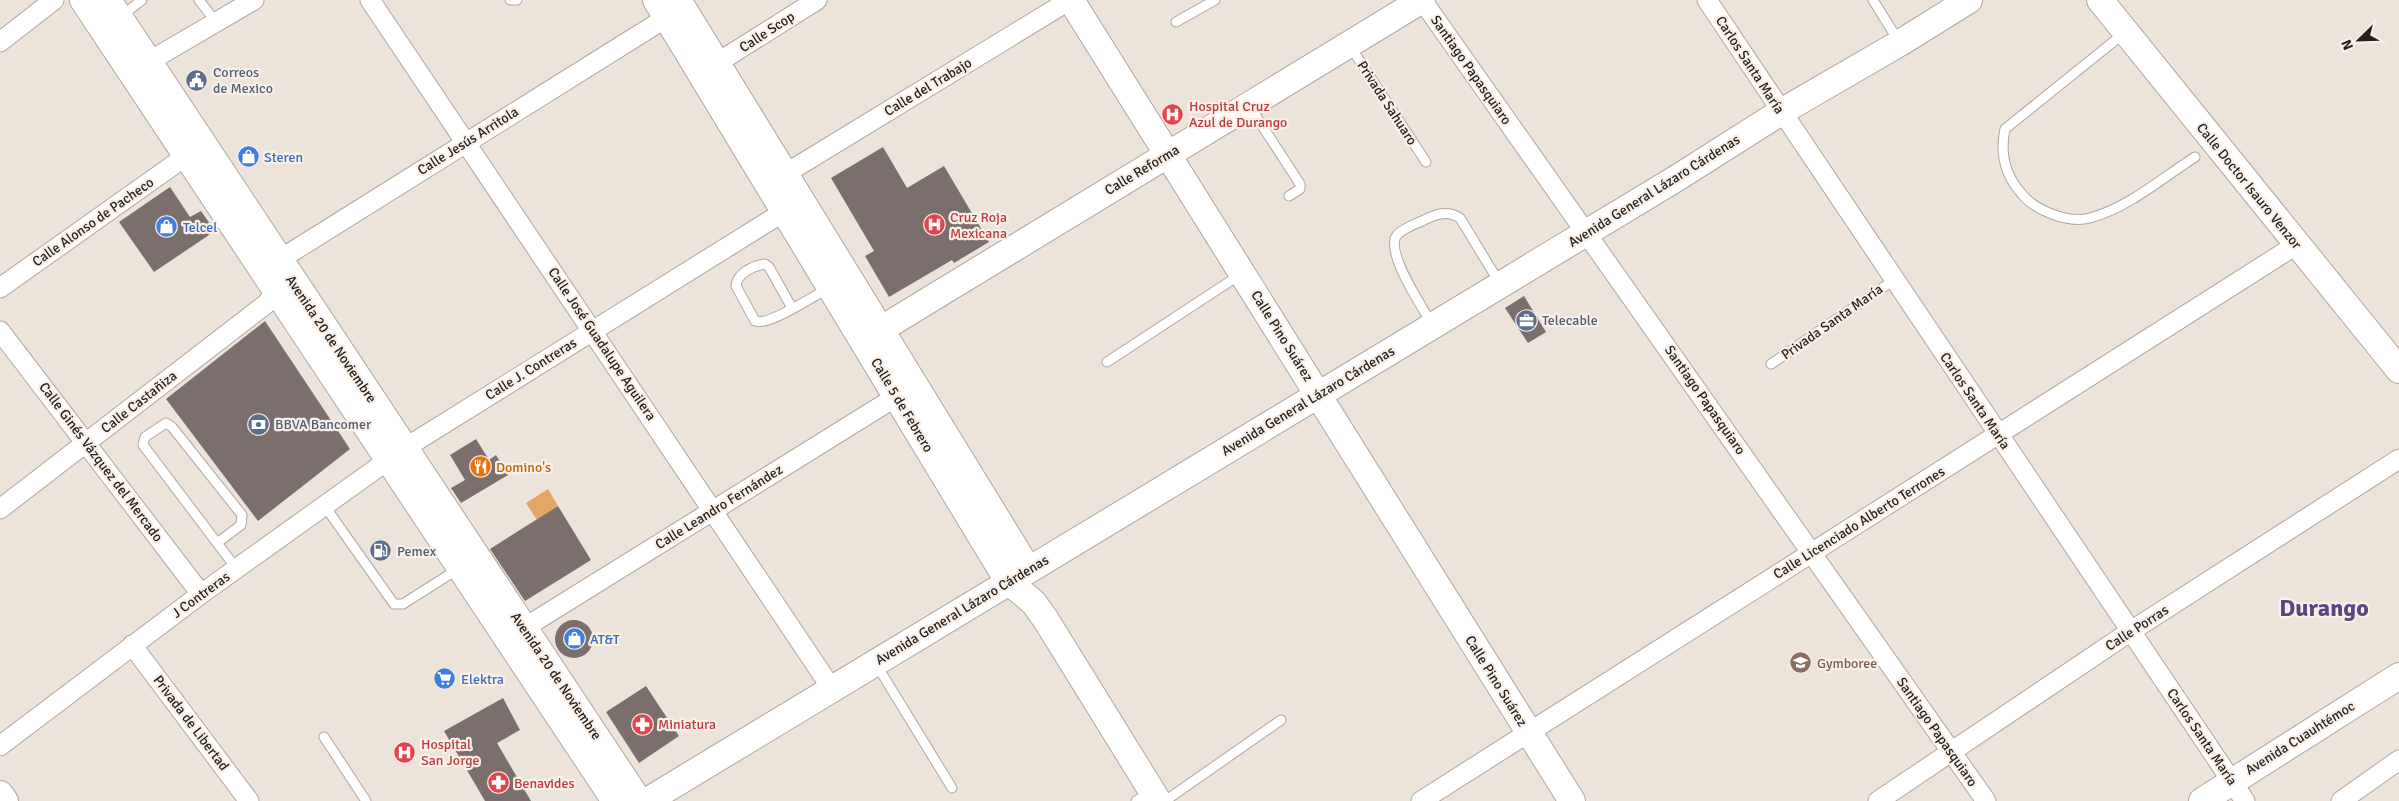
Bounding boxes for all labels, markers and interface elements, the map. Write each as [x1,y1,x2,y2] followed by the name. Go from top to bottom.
[736,8,798,56] street label: Calle Scop
[1427,12,1515,128] street label: Santiago Papasquiaro
[1712,13,1788,117] street label: Carlos Santa María
[2334,15,2384,65] north arrow
[2338,37,2357,53] text: N
[881,54,975,120] street label: Calle del Trabajo
[1353,58,1421,148] street label: Privada Sahuaro
[213,64,273,97] place label: Correos de Mexico
[185,68,209,92] public building icon: Correos de Mexico
[1189,98,1287,131] place label: Hospital Cruz Azul de Durango
[1161,102,1185,126] hospital icon: Hospital Cruz Azul de Durango
[414,103,522,179] street label: Calle Jesús Arritola
[2193,119,2306,253] street label: Calle Doctor Isauro Venzor
[1565,131,1743,251] street label: Avenida General Lázaro Cárdenas
[1102,141,1182,199] street label: Calle Reforma
[236,145,260,169] shop icon: Steren
[264,149,303,166] place label: Steren
[29,174,157,270] street label: Calle Alonso de Pacheco
[950,209,1007,242] place label: Cruz Roja Mexicana
[922,213,946,237] hospital icon: Cruz Roja Mexicana
[155,215,179,239] shop icon: Telcel
[183,219,217,236] place label: Telcel
[544,264,660,424] street label: Calle José Guadalupe Aguilera
[282,272,380,406] street label: Avenida 20 de Noviembre
[1778,281,1886,363] street label: Privada Santa María
[1247,287,1317,385] street label: Calle Pino Suárez
[1514,308,1538,332] office icon: Telecable
[1542,312,1598,329] place label: Telecable
[482,334,580,404] street label: Calle J. Contreras
[1218,342,1398,460] street label: Avenida General Lázaro Cárdenas
[1661,342,1749,458] street label: Santiago Papasquiaro
[1936,349,2014,453] street label: Carlos Santa María
[867,355,937,455] street label: Calle 5 de Febrero
[98,367,180,437] street label: Calle Castañiza
[35,379,167,545] street label: Calle Ginés Vázquez del Mercado
[247,412,271,436] bank icon: BBVA Bancomer
[275,416,372,433] place label: BBVA Bancomer
[468,455,492,479] restaurant icon: Domino's
[496,459,551,476] place label: Domino's
[652,461,786,553] street label: Calle Leandro Fernández
[1770,463,1948,583] street label: Calle Licenciado Alberto Terrones
[369,539,393,563] fuel station icon: Pemex
[397,543,437,560] place label: Pemex
[872,551,1052,669] street label: Avenida General Lázaro Cárdenas
[169,568,233,622] street label: J Contreras
[2279,593,2369,623] district label: Durango
[2102,601,2172,655] street label: Calle Porras
[507,609,605,743] street label: Avenida 20 de Noviembre
[562,627,586,651] shop icon: AT&T
[590,631,620,648] place label: AT&T
[1461,632,1531,730] street label: Calle Pino Suárez
[1789,651,1813,675] school or university icon: Gymboree
[1817,655,1877,672] place label: Gymboree
[433,667,457,691] supermarket icon: Elektra
[461,671,504,688] place label: Elektra
[150,672,232,774] street label: Privada de Libertad
[1893,674,1981,790] street label: Santiago Papasquiaro
[2163,685,2241,789] street label: Carlos Santa María
[2242,697,2358,779] street label: Avenida Cuauhtémoc
[630,712,654,736] pharmacy icon: Miniatura
[658,716,716,733] place label: Miniatura
[421,736,480,769] place label: Hospital San Jorge
[393,740,417,764] hospital icon: Hospital San Jorge
[486,771,510,795] pharmacy icon: Benavides
[514,775,575,792] place label: Benavides

